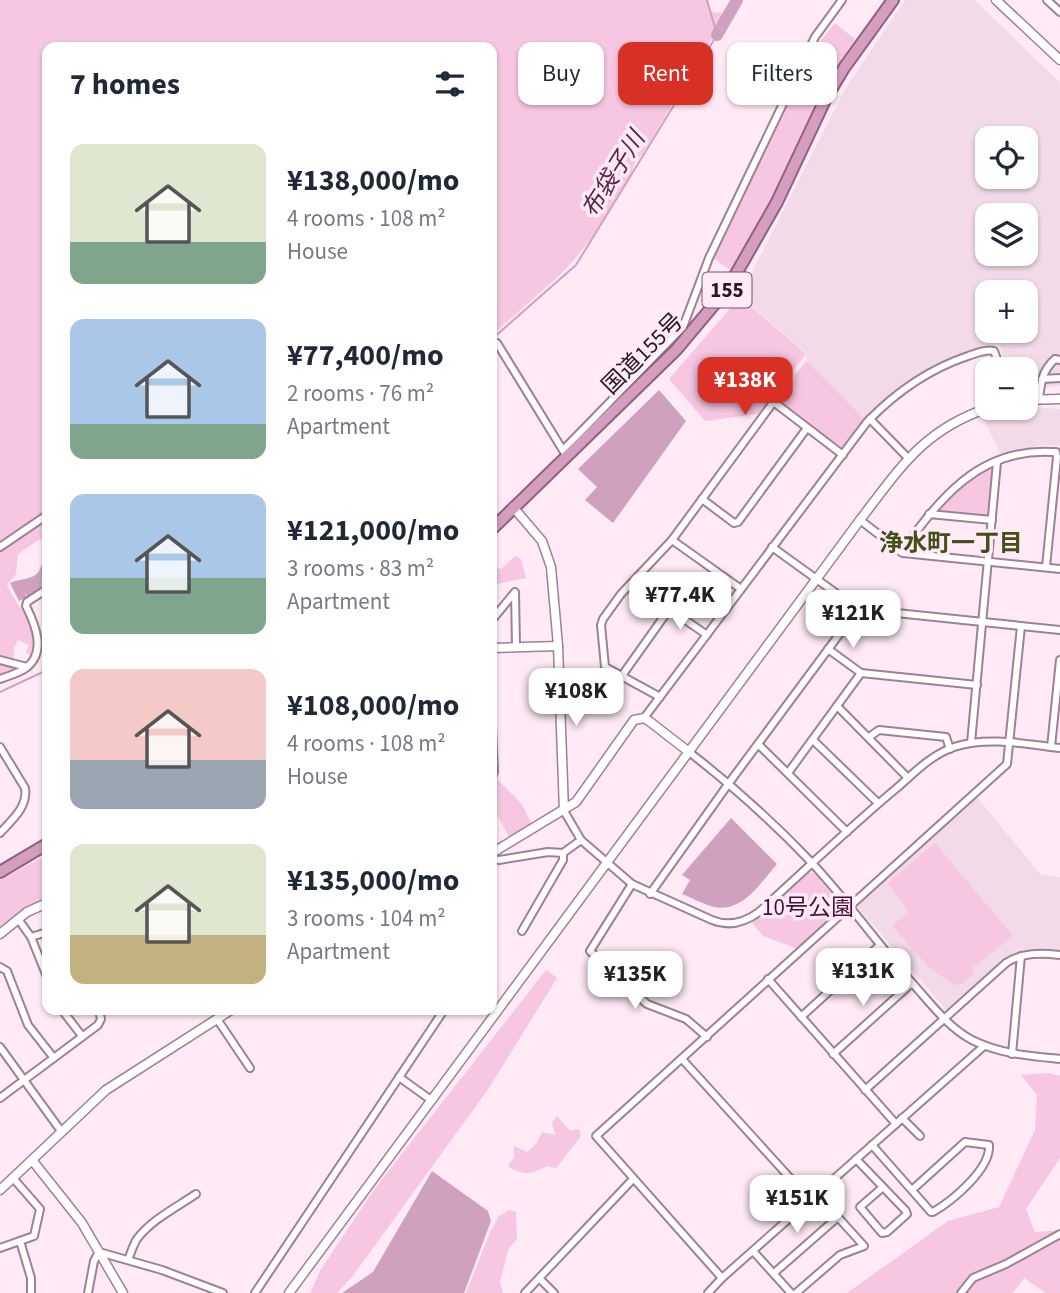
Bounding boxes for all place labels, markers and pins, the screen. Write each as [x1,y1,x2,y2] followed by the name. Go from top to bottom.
[696,358,794,417] pin: ¥138K
[623,572,737,632] pin: ¥77.4K
[804,590,902,650] pin: ¥121K
[527,668,625,728] pin: ¥108K
[814,948,912,1008] pin: ¥131K
[586,951,684,1011] pin: ¥135K
[748,1176,846,1235] pin: ¥151K

